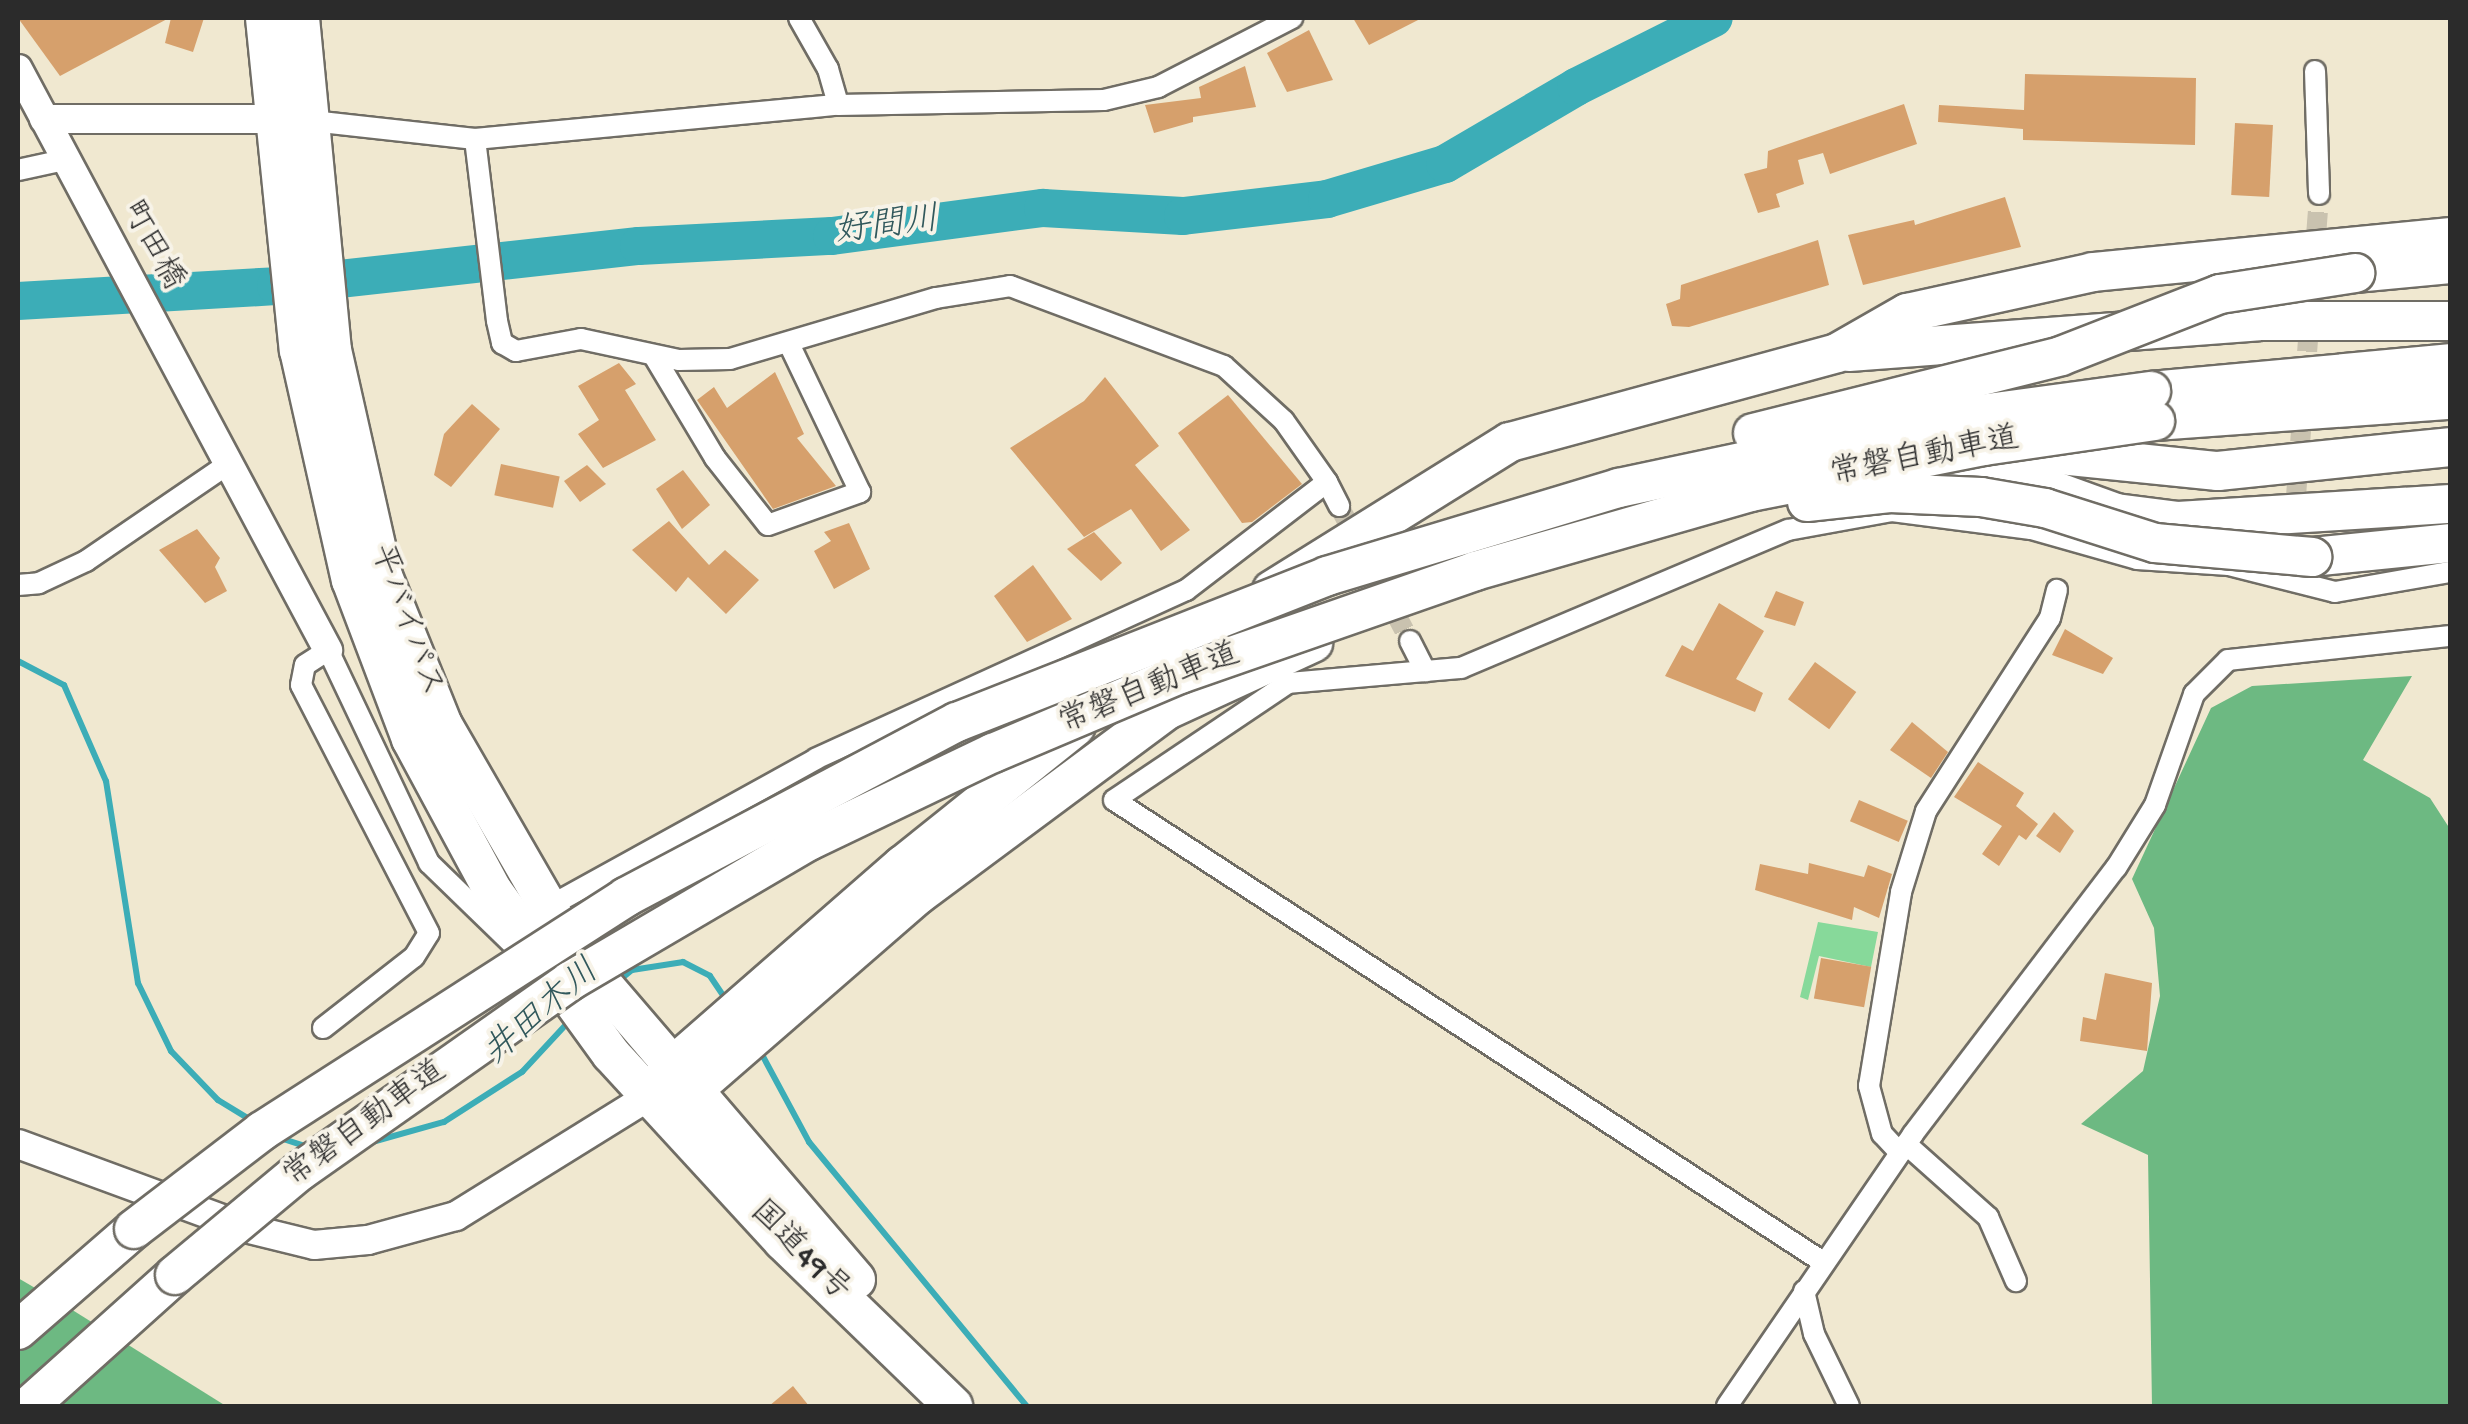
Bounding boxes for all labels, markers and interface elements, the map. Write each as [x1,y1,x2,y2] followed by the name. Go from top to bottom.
[111,195,191,297] street label: 町田橋
[832,201,942,255] water label: 好間川
[1827,421,2023,495] street label: 常磐自動車道
[360,539,450,703] street label: 平バイパス
[1054,636,1246,744] street label: 常磐自動車道
[476,952,610,1076] water label: 井田木川
[277,1053,455,1197] street label: 常磐自動車道
[740,1193,858,1311] street label: 国道49号

